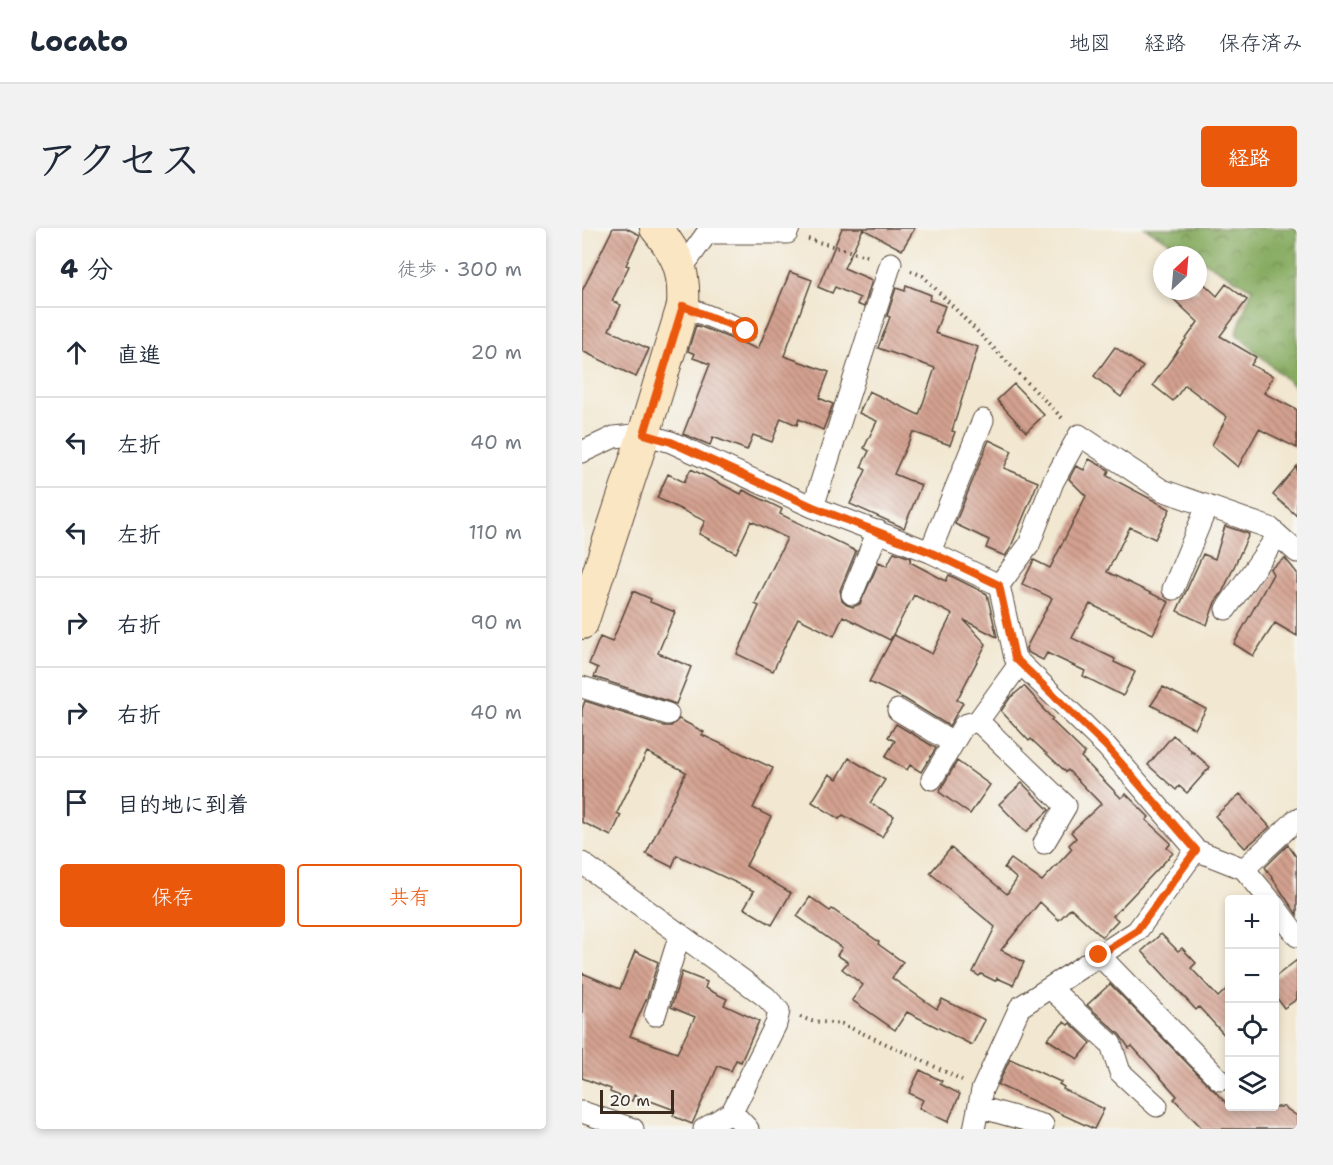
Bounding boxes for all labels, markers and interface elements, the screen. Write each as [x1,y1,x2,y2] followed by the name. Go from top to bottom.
[30,22,128,60] text: Locato
[1069,29,1111,57] text: 地図
[1144,29,1186,57] text: 経路
[1219,29,1303,57] text: 保存済み
[1201,126,1297,187] button: 経路
[36,131,201,187] text: アクセス
[1153,246,1207,300] north arrow
[60,251,113,286] text: 4 分
[397,256,522,282] text: 徒歩 · 300 m
[732,317,758,343] route start
[60,336,93,369] icon: ahead
[471,339,522,365] text: 20 m
[117,340,161,369] text: 直進
[60,426,93,459] icon: left
[470,429,522,455] text: 40 m
[117,430,161,459] text: 左折
[60,516,93,549] icon: left
[468,519,522,545] text: 110 m
[117,520,161,549] text: 左折
[60,606,93,639] icon: right
[470,609,522,635] text: 90 m
[117,610,161,639] text: 右折
[60,696,93,729] icon: right
[470,699,522,725] text: 40 m
[117,700,161,729] text: 右折
[60,786,93,819] icon: arrive
[117,790,249,819] text: 目的地に到着
[60,864,285,927] button: 保存
[297,864,522,927] button: 共有
[1225,895,1279,1111] map controls
[1225,895,1279,949] button: +
[1085,941,1111,967] route end
[1225,949,1279,1003] button: −
[1225,1003,1279,1057] button: locate
[1225,1057,1279,1111] button: layers
[600,1087,674,1114] scale bar
[609,1090,650,1111] text: 20 m

